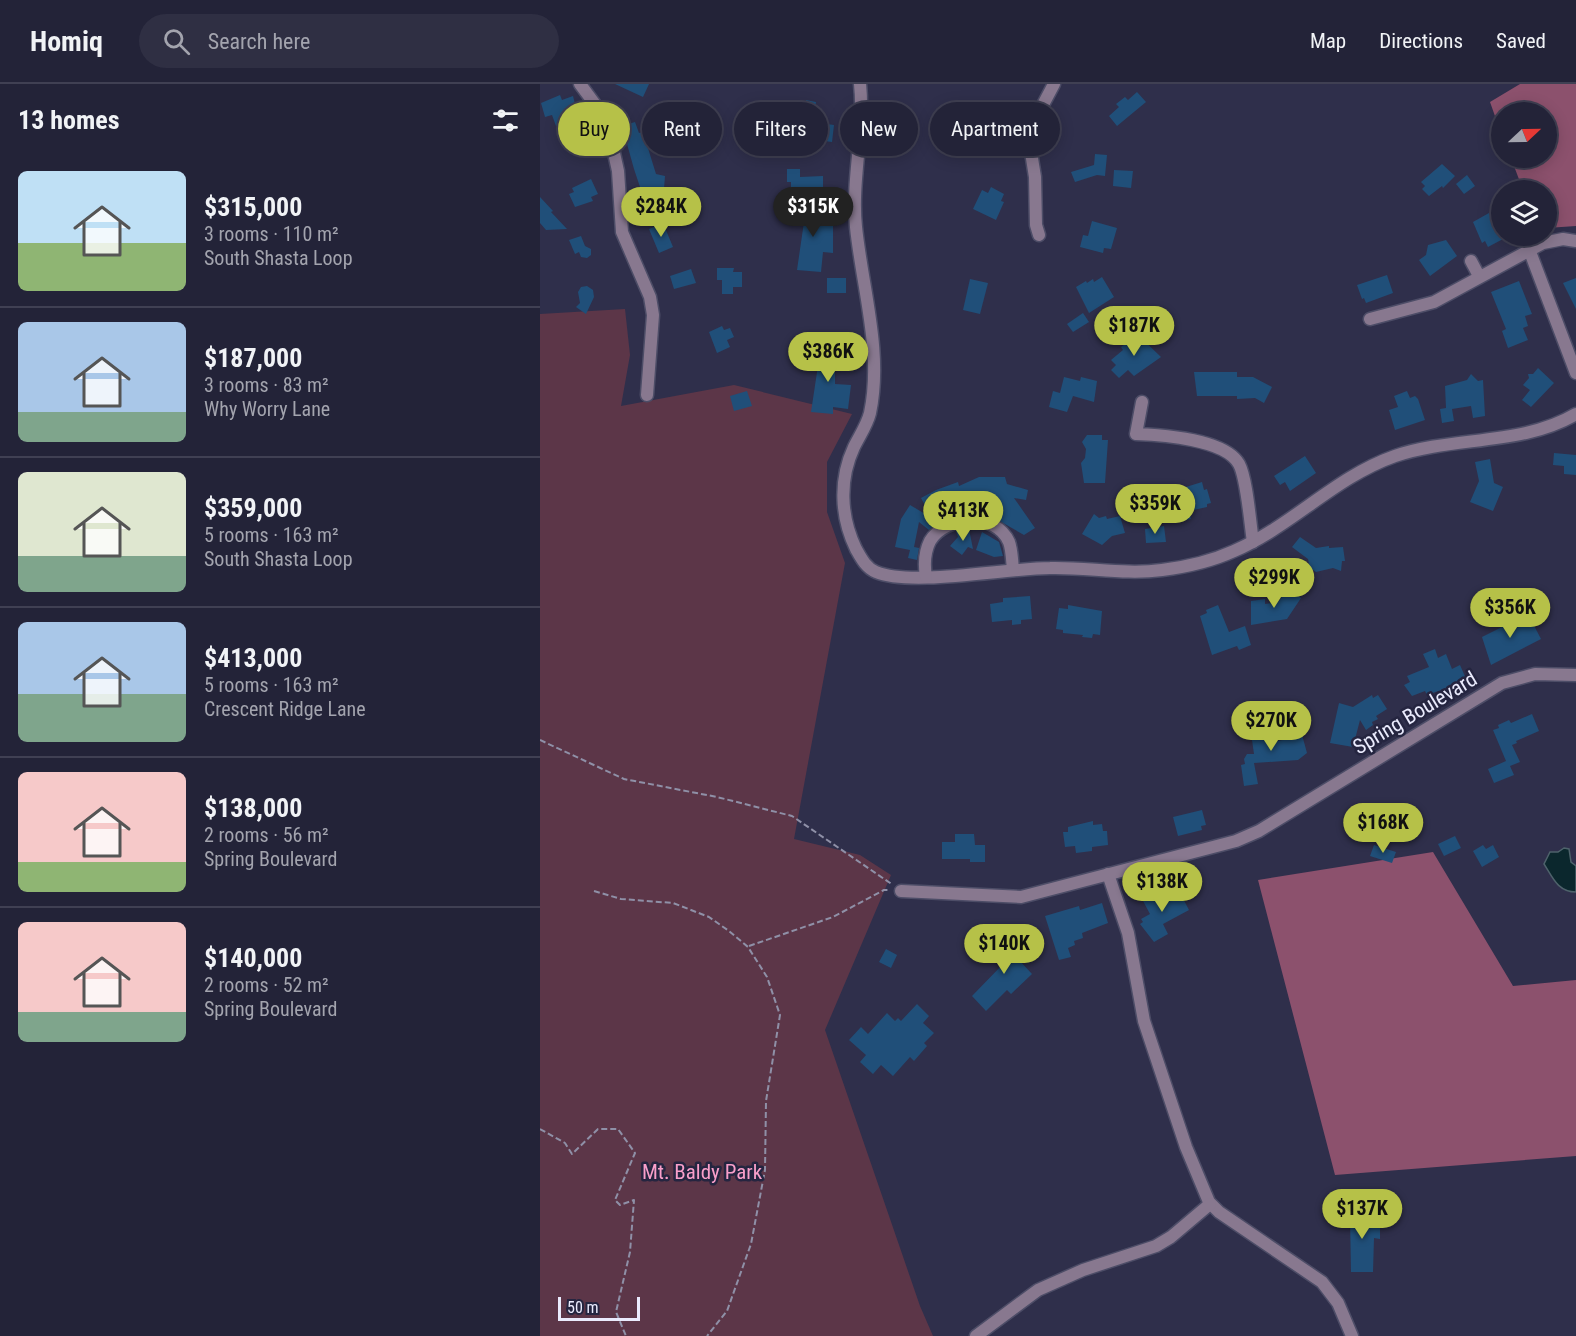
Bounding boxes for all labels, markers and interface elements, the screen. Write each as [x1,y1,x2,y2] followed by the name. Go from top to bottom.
[139,14,559,68] search box
[30,25,103,58] text: Homiq
[160,25,193,58] icon: search
[208,29,310,54] text: Search here
[1310,29,1346,53] text: Map
[1379,29,1463,53] text: Directions
[1496,29,1546,53] text: Saved
[558,102,630,156] chip: Buy
[642,102,722,156] chip: Rent
[734,102,828,156] chip: Filters
[840,102,918,156] chip: New
[930,102,1060,156] chip: Apartment
[1491,102,1557,168] north arrow
[1491,102,1557,246] map controls
[489,104,522,137] icon: filters
[18,105,120,135] text: 13 homes
[1491,180,1557,246] button: layers
[619,187,703,238] pin: $284K
[771,187,855,238] pin: $315K
[204,192,302,222] text: $315,000
[635,194,687,218] text: $284K
[787,194,839,218] text: $315K
[66,195,138,267] icon: home
[204,222,339,246] text: 3 rooms · 110 m²
[204,246,353,270] text: South Shasta Loop
[1092,306,1176,357] pin: $187K
[1108,313,1160,337] text: $187K
[786,332,870,383] pin: $386K
[802,339,854,363] text: $386K
[204,343,302,373] text: $187,000
[66,346,138,418] icon: home
[204,373,329,397] text: 3 rooms · 83 m²
[204,397,330,421] text: Why Worry Lane
[1113,484,1197,535] pin: $359K
[921,491,1005,542] pin: $413K
[1129,491,1181,515] text: $359K
[204,493,302,523] text: $359,000
[66,496,138,568] icon: home
[937,498,989,522] text: $413K
[204,523,339,547] text: 5 rooms · 163 m²
[204,547,353,571] text: South Shasta Loop
[1232,558,1316,609] pin: $299K
[1248,565,1300,589] text: $299K
[1468,588,1552,639] pin: $356K
[1484,595,1536,619] text: $356K
[204,643,302,673] text: $413,000
[66,646,138,718] icon: home
[1349,667,1481,759] street label: Spring Boulevard
[204,673,339,697] text: 5 rooms · 163 m²
[204,697,366,721] text: Crescent Ridge Lane
[1229,701,1313,752] pin: $270K
[1245,708,1297,732] text: $270K
[204,793,302,823] text: $138,000
[66,796,138,868] icon: home
[1341,803,1425,854] pin: $168K
[1357,810,1409,834] text: $168K
[204,823,329,847] text: 2 rooms · 56 m²
[204,847,337,871] text: Spring Boulevard
[1120,862,1204,913] pin: $138K
[1136,869,1188,893] text: $138K
[962,924,1046,975] pin: $140K
[978,931,1030,955] text: $140K
[204,943,302,973] text: $140,000
[66,946,138,1018] icon: home
[204,973,329,997] text: 2 rooms · 52 m²
[204,997,337,1021] text: Spring Boulevard
[642,1160,763,1184] park label: Mt. Baldy Park
[1320,1189,1404,1240] pin: $137K
[1336,1196,1388,1220] text: $137K
[558,1294,640,1322] scale bar
[567,1298,599,1317] text: 50 m

